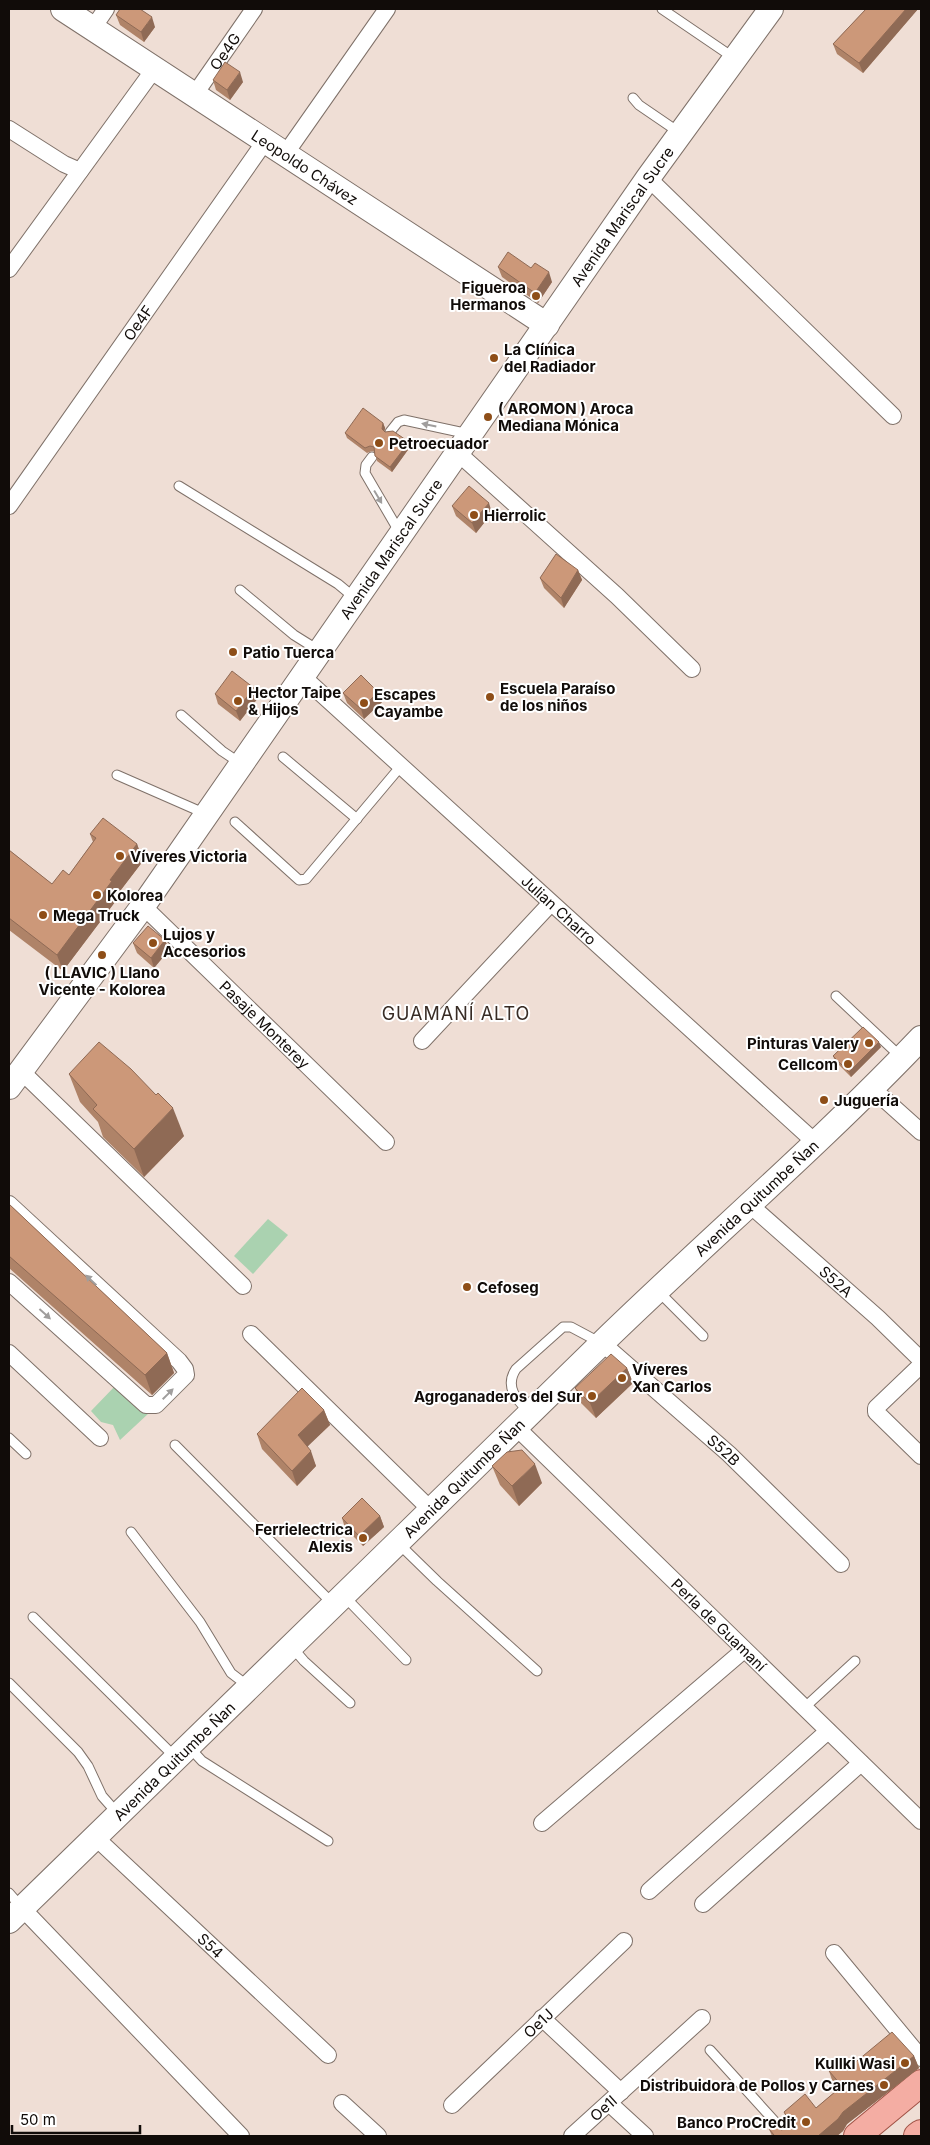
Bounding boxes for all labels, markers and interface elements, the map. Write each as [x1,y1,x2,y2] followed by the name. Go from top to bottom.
[205,29,244,74] street label: Oe4G
[248,125,362,209] street label: Leopoldo Chávez
[566,143,677,290] street label: Avenida Mariscal Sucre
[450,278,526,314] place label: Figueroa Hermanos
[530,290,542,302] marker: Figueroa Hermanos
[119,301,157,344] street label: Oe4F
[504,340,596,376] place label: La Clínica del Radiador
[488,352,500,364] marker: La Clínica del Radiador
[498,399,633,435] place label: ( AROMON ) Aroca Mediana Mónica
[482,411,494,423] marker: ( AROMON ) Aroca Mediana Mónica
[421,421,436,429] one-way arrow
[389,434,489,453] place label: Petroecuador
[373,437,385,449] marker: Petroecuador
[336,475,446,622] street label: Avenida Mariscal Sucre
[374,490,383,503] one-way arrow
[484,506,546,525] place label: Hierrolic
[468,509,480,521] marker: Hierrolic
[243,643,334,662] place label: Patio Tuerca
[227,646,239,658] marker: Patio Tuerca
[500,679,615,715] place label: Escuela Paraíso de los niños
[248,683,341,719] place label: Hector Taipe & Hijos
[374,685,443,721] place label: Escapes Cayambe
[484,691,496,703] marker: Escuela Paraíso de los niños
[232,695,244,707] marker: Hector Taipe & Hijos
[358,697,370,709] marker: Escapes Cayambe
[130,847,247,866] place label: Víveres Victoria
[114,850,126,862] marker: Víveres Victoria
[518,871,601,949] street label: Julian Charro
[107,886,163,905] place label: Kolorea
[91,889,103,901] marker: Kolorea
[53,906,140,925] place label: Mega Truck
[37,909,49,921] marker: Mega Truck
[163,925,246,961] place label: Lujos y Accesorios
[147,937,159,949] marker: Lujos y Accesorios
[96,949,108,961] marker: ( LLAVIC ) Llano Vicente - Kolorea
[39,963,165,999] place label: ( LLAVIC ) Llano Vicente - Kolorea
[216,976,314,1073] street label: Pasaje Monterey
[382,1002,530,1024] district label: GUAMANÍ ALTO
[747,1034,859,1053] place label: Pinturas Valery
[863,1037,875,1049] marker: Pinturas Valery
[778,1055,838,1074] place label: Cellcom
[842,1058,854,1070] marker: Cellcom
[834,1091,899,1110] place label: Juguería
[818,1094,830,1106] marker: Juguería
[691,1136,822,1260] street label: Avenida Quitumbe Ñan
[816,1261,857,1301] street label: S52A
[85,1274,97,1286] one-way arrow
[477,1278,539,1297] place label: Cefoseg
[461,1281,473,1293] marker: Cefoseg
[39,1309,52,1320] one-way arrow
[632,1360,712,1396] place label: Víveres Xan Carlos
[616,1372,628,1384] marker: Víveres Xan Carlos
[414,1387,582,1406] place label: Agroganaderos del Sur
[162,1389,174,1401] one-way arrow
[586,1390,598,1402] marker: Agroganaderos del Sur
[399,1414,529,1541] street label: Avenida Quitumbe Ñan
[704,1430,744,1469] street label: S52B
[255,1520,353,1556] place label: Ferrielectrica Alexis
[357,1532,369,1544] marker: Ferrielectrica Alexis
[668,1574,771,1675] street label: Perla de Guamaní
[109,1697,239,1824] street label: Avenida Quitumbe Ñan
[194,1929,228,1962] street label: S54
[519,2004,557,2042] street label: Oe1J
[815,2054,895,2073] place label: Kullki Wasi
[899,2057,911,2069] marker: Kullki Wasi
[640,2076,874,2095] place label: Distribuidora de Pollos y Carnes
[878,2079,890,2091] marker: Distribuidora de Pollos y Carnes
[586,2091,621,2125] street label: Oe1I
[12,2102,140,2134] scale bar
[20,2110,56,2129] text: 50 m
[677,2113,797,2132] place label: Banco ProCredit
[800,2116,812,2128] marker: Banco ProCredit

